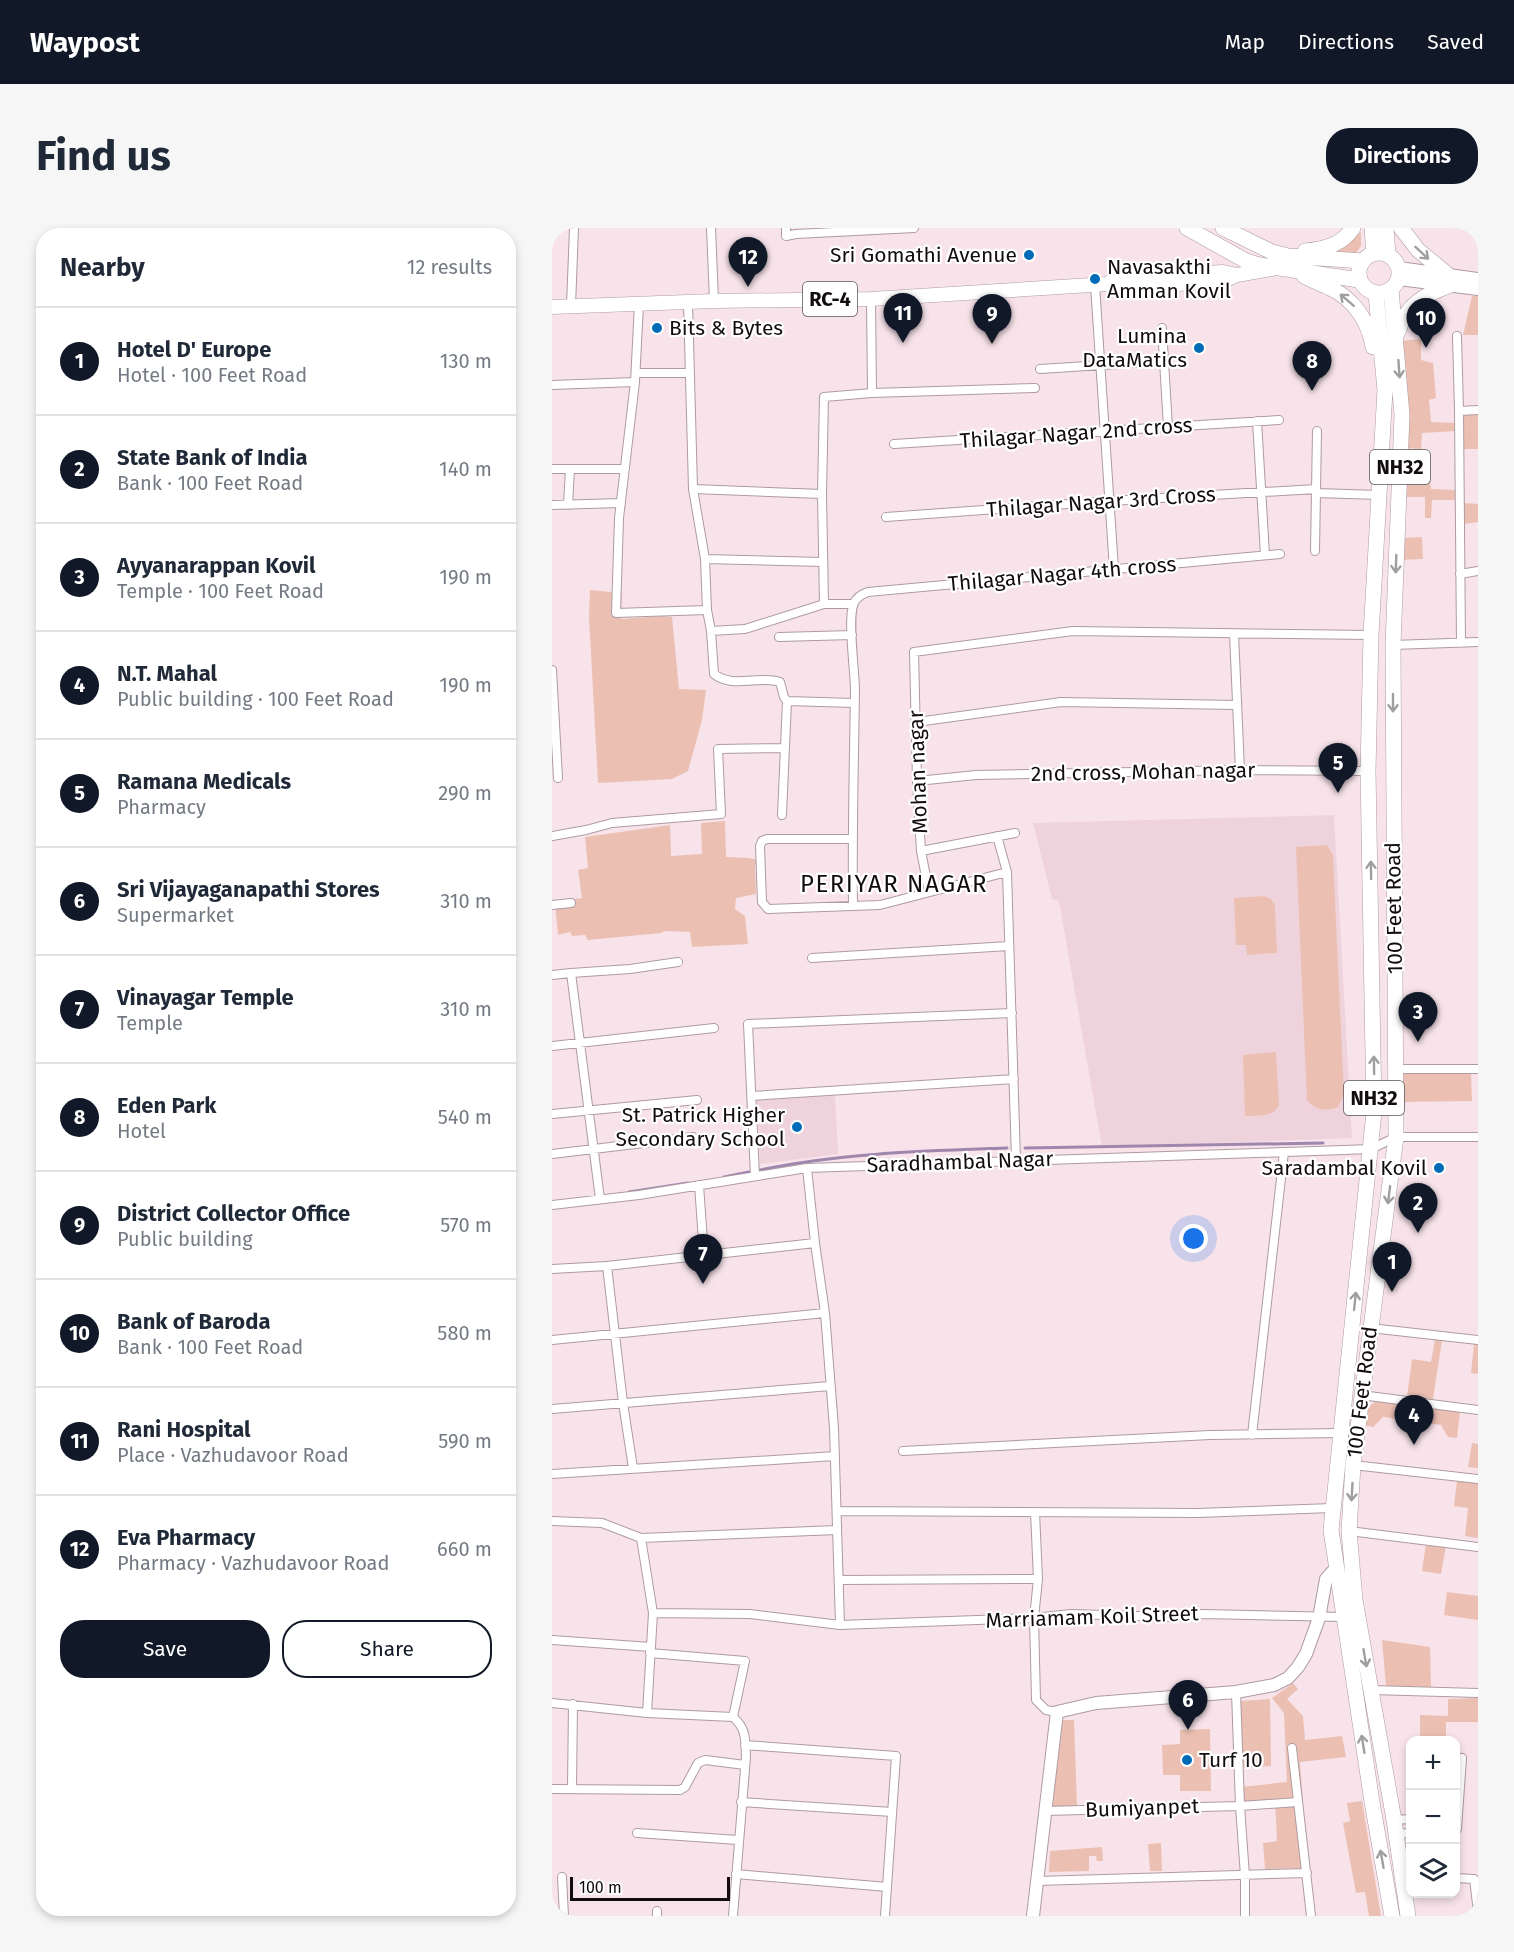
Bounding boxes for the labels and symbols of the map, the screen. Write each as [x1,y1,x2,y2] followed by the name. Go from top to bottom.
[728,238,768,287] pin: 12
[830,242,1017,268] place label: Sri Gomathi Avenue
[1415,246,1430,260] one-way arrow
[1022,248,1036,262] marker: Sri Gomathi Avenue
[1107,254,1231,304] place label: Navasakthi Amman Kovil
[1088,272,1102,286] marker: Navasakthi Amman Kovil
[803,282,857,316] road number: RC-4
[1340,293,1355,307] one-way arrow
[884,294,922,343] pin: 11
[972,294,1012,344] pin: 9
[1406,298,1446,348] pin: 10
[669,315,783,341] place label: Bits & Bytes
[650,321,664,335] marker: Bits & Bytes
[1082,323,1187,373] place label: Lumina DataMatics
[1192,341,1206,355] marker: Lumina DataMatics
[1292,342,1332,391] pin: 8
[1394,359,1405,378] one-way arrow
[959,412,1193,454] street label: Thilagar Nagar 2nd cross
[1370,450,1430,484] road number: NH32
[985,481,1217,523] street label: Thilagar Nagar 3rd Cross
[947,551,1177,597] street label: Thilagar Nagar 4th cross
[1391,553,1402,573] one-way arrow
[1387,693,1399,713] one-way arrow
[903,710,933,834] street label: Mohan nagar
[1318,744,1358,793] pin: 5
[1031,757,1255,787] street label: 2nd cross, Mohan nagar
[1380,842,1408,974] street label: 100 Feet Road
[1365,860,1376,880] one-way arrow
[800,870,988,898] district label: PERIYAR NAGAR
[1398,992,1438,1042] pin: 3
[1368,1055,1380,1075] one-way arrow
[1344,1081,1404,1115] road number: NH32
[615,1102,785,1152] place label: St. Patrick Higher Secondary School
[790,1120,804,1134] marker: St. Patrick Higher Secondary School
[866,1146,1054,1178] street label: Saradhambal Nagar
[1261,1155,1427,1181] place label: Saradambal Kovil
[1432,1161,1446,1175] marker: Saradambal Kovil
[1383,1184,1394,1204] one-way arrow
[1398,1184,1438,1233] pin: 2
[1179,1224,1208,1253] your location
[684,1234,722,1284] pin: 7
[1372,1242,1412,1292] pin: 1
[1349,1291,1360,1311] one-way arrow
[1341,1325,1383,1459] street label: 100 Feet Road
[1394,1396,1434,1445] pin: 4
[1346,1482,1357,1502] one-way arrow
[985,1600,1199,1634] street label: Marriamam Koil Street
[1360,1647,1371,1667] one-way arrow
[1168,1680,1208,1730] pin: 6
[1357,1735,1368,1754] one-way arrow
[1199,1747,1263,1773] place label: Turf 10
[1180,1753,1194,1767] marker: Turf 10
[1085,1793,1200,1823] street label: Bumiyanpet
[1376,1850,1387,1869] one-way arrow
[570,1874,730,1902] scale bar

